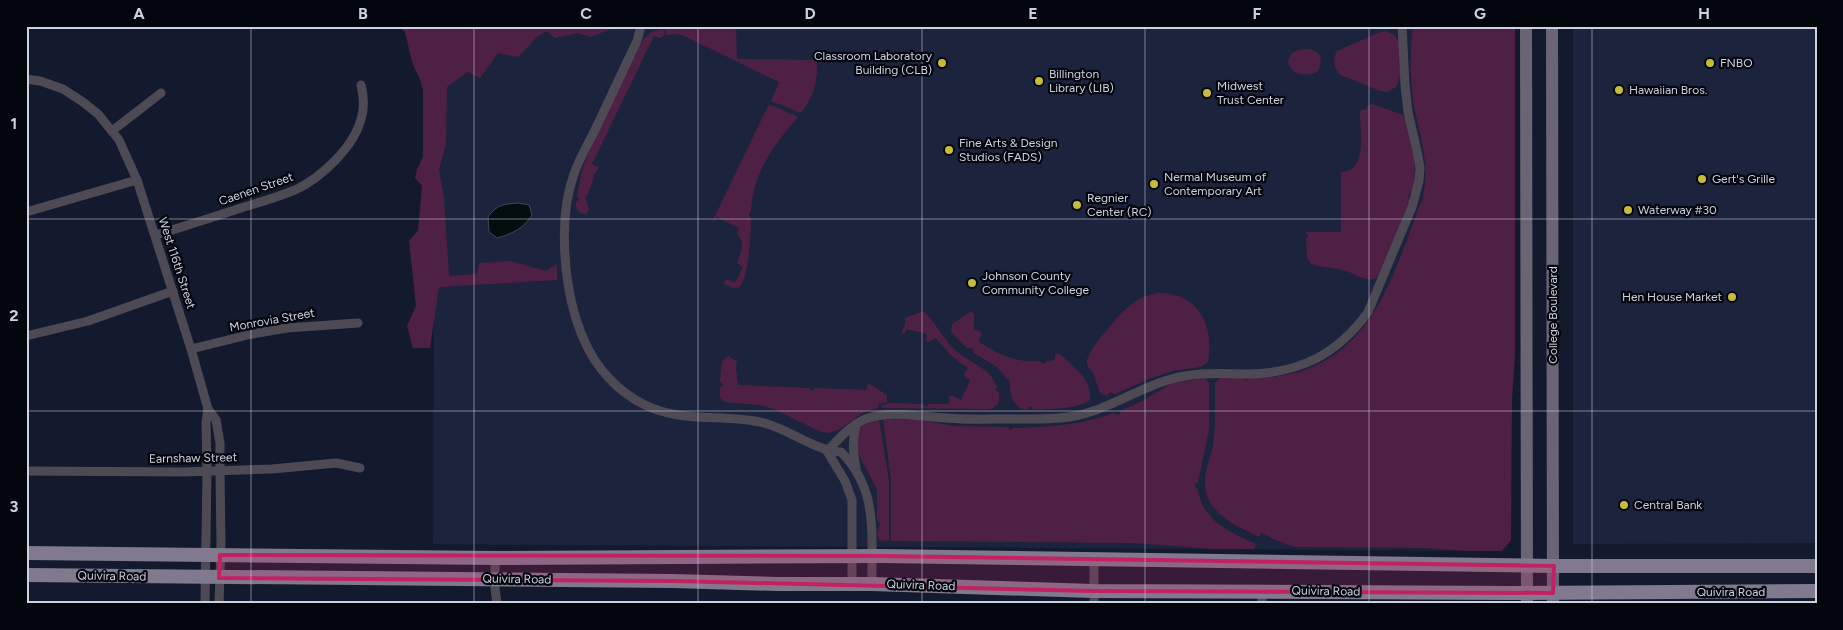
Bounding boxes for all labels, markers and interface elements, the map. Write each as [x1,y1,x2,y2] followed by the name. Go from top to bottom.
[133,4,145,23] text: A
[358,4,368,23] text: B
[580,4,592,23] text: C
[804,4,816,23] text: D
[1028,4,1038,23] text: E
[1253,4,1262,23] text: F
[1474,4,1486,23] text: G
[1698,4,1710,23] text: H
[814,49,933,77] place label: Classroom Laboratory Building (CLB)
[1720,56,1752,70] place label: FNBO
[936,57,948,69] marker: Classroom Laboratory Building (CLB)
[1704,57,1716,69] marker: FNBO
[1049,67,1114,95] place label: Billington Library (LIB)
[1033,75,1045,87] marker: Billington Library (LIB)
[1217,79,1284,107] place label: Midwest Trust Center
[1629,83,1707,97] place label: Hawaiian Bros.
[1613,84,1625,96] marker: Hawaiian Bros.
[1201,87,1213,99] marker: Midwest Trust Center
[11,114,17,133] text: 1
[959,136,1058,164] place label: Fine Arts & Design Studios (FADS)
[943,144,955,156] marker: Fine Arts & Design Studios (FADS)
[217,170,296,208] street label: Caenen Street
[1164,170,1267,198] place label: Nermal Museum of Contemporary Art
[1712,172,1775,186] place label: Gert's Grille
[1696,173,1708,185] marker: Gert's Grille
[1148,178,1160,190] marker: Nermal Museum of Contemporary Art
[1087,191,1152,219] place label: Regnier Center (RC)
[1071,199,1083,211] marker: Regnier Center (RC)
[1638,203,1717,217] place label: Waterway #30
[1622,204,1634,216] marker: Waterway #30
[156,216,199,311] street label: West 116th Street
[1546,266,1560,364] street label: College Boulevard
[982,269,1090,297] place label: Johnson County Community College
[966,277,978,289] marker: Johnson County Community College
[1622,290,1722,304] place label: Hen House Market
[1726,291,1738,303] marker: Hen House Market
[9,306,19,325] text: 2
[228,306,316,334] street label: Monrovia Street
[149,450,238,466] street label: Earnshaw Street
[10,497,19,516] text: 3
[1634,498,1702,512] place label: Central Bank
[1618,499,1630,511] marker: Central Bank
[78,568,146,584] street label: Quivira Road
[483,571,551,587] street label: Quivira Road
[886,577,956,593] street label: Quivira Road
[1292,583,1360,599] street label: Quivira Road
[1697,585,1765,599] street label: Quivira Road

